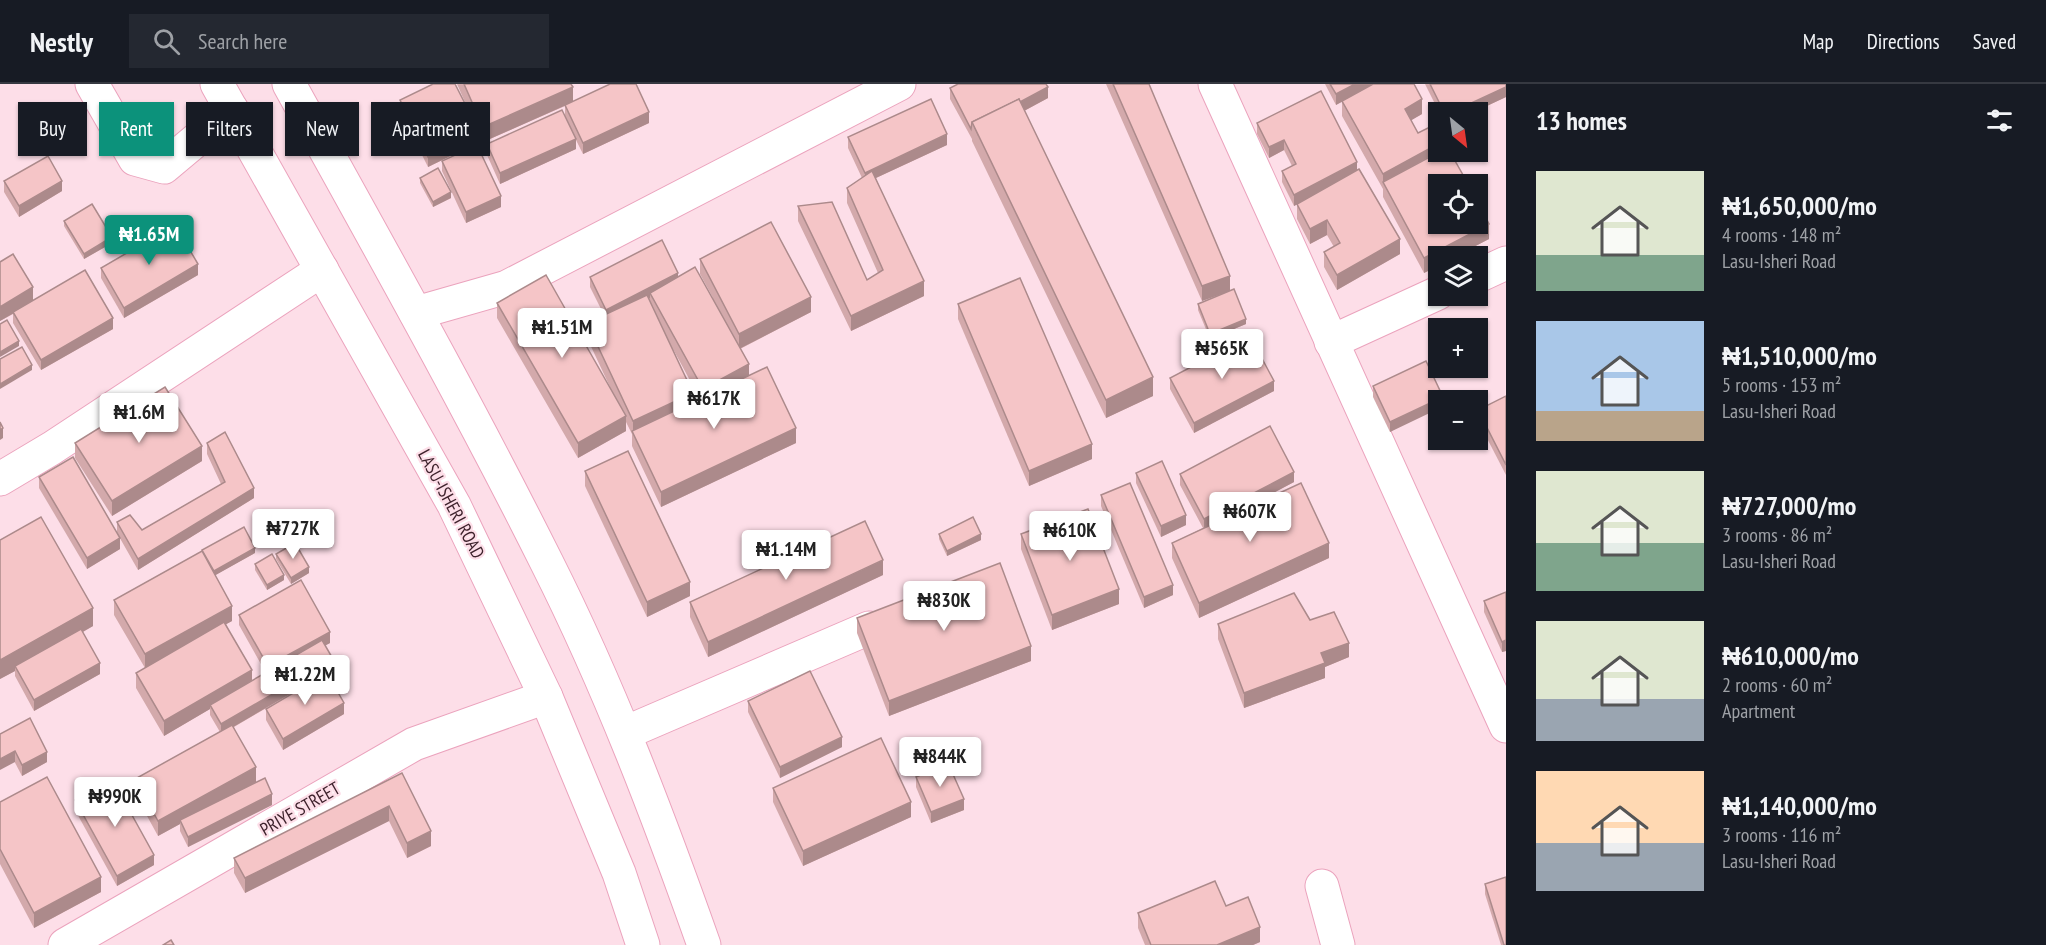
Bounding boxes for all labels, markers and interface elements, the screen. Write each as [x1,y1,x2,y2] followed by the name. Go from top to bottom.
[129,14,549,68] search box
[30,23,93,60] text: Nestly
[150,25,183,58] icon: search
[198,27,287,55] text: Search here
[1803,28,1834,55] text: Map
[1867,28,1940,55] text: Directions
[1973,28,2016,55] text: Saved
[18,102,87,156] chip: Buy
[99,102,174,156] chip: Rent
[186,102,273,156] chip: Filters
[285,102,359,156] chip: New
[371,102,490,156] chip: Apartment
[1428,102,1488,162] north arrow
[1428,102,1488,450] map controls
[1536,104,1627,137] text: 13 homes
[1983,104,2016,137] icon: filters
[1428,174,1488,234] button: locate
[1722,189,1877,222] text: ₦1,650,000/mo
[1584,195,1656,267] icon: home
[100,215,198,266] pin: ₦1.65M
[119,221,179,247] text: ₦1.65M
[1722,222,1841,248] text: 4 rooms · 148 m²
[1428,246,1488,306] button: layers
[1722,248,1836,274] text: Lasu-Isheri Road
[513,308,611,359] pin: ₦1.51M
[532,314,592,340] text: ₦1.51M
[1428,318,1488,378] button: +
[1180,329,1264,380] pin: ₦565K
[1195,335,1249,361] text: ₦565K
[1722,339,1877,372] text: ₦1,510,000/mo
[1584,345,1656,417] icon: home
[1722,372,1841,398] text: 5 rooms · 153 m²
[672,379,756,430] pin: ₦617K
[687,385,741,411] text: ₦617K
[1428,390,1488,450] button: −
[97,393,181,444] pin: ₦1.6M
[1722,398,1836,424] text: Lasu-Isheri Road
[113,399,165,425] text: ₦1.6M
[413,445,490,562] street label: LASU-ISHERI ROAD
[1722,489,1856,522] text: ₦727,000/mo
[1208,492,1292,543] pin: ₦607K
[1584,495,1656,567] icon: home
[1223,498,1277,524] text: ₦607K
[251,509,335,560] pin: ₦727K
[1028,511,1112,562] pin: ₦610K
[266,515,320,541] text: ₦727K
[1043,517,1097,543] text: ₦610K
[1722,522,1832,548] text: 3 rooms · 86 m²
[737,530,835,581] pin: ₦1.14M
[756,536,816,562] text: ₦1.14M
[1722,548,1836,574] text: Lasu-Isheri Road
[902,581,986,632] pin: ₦830K
[917,587,971,613] text: ₦830K
[1722,639,1859,672] text: ₦610,000/mo
[1584,645,1656,717] icon: home
[256,655,354,706] pin: ₦1.22M
[275,661,335,687] text: ₦1.22M
[1722,672,1832,698] text: 2 rooms · 60 m²
[1722,698,1795,724] text: Apartment
[898,737,982,788] pin: ₦844K
[913,743,967,769] text: ₦844K
[256,776,344,841] street label: PRIYE STREET
[73,777,157,828] pin: ₦990K
[88,783,142,809] text: ₦990K
[1722,789,1877,822] text: ₦1,140,000/mo
[1584,795,1656,867] icon: home
[1722,822,1841,848] text: 3 rooms · 116 m²
[1722,848,1836,874] text: Lasu-Isheri Road

